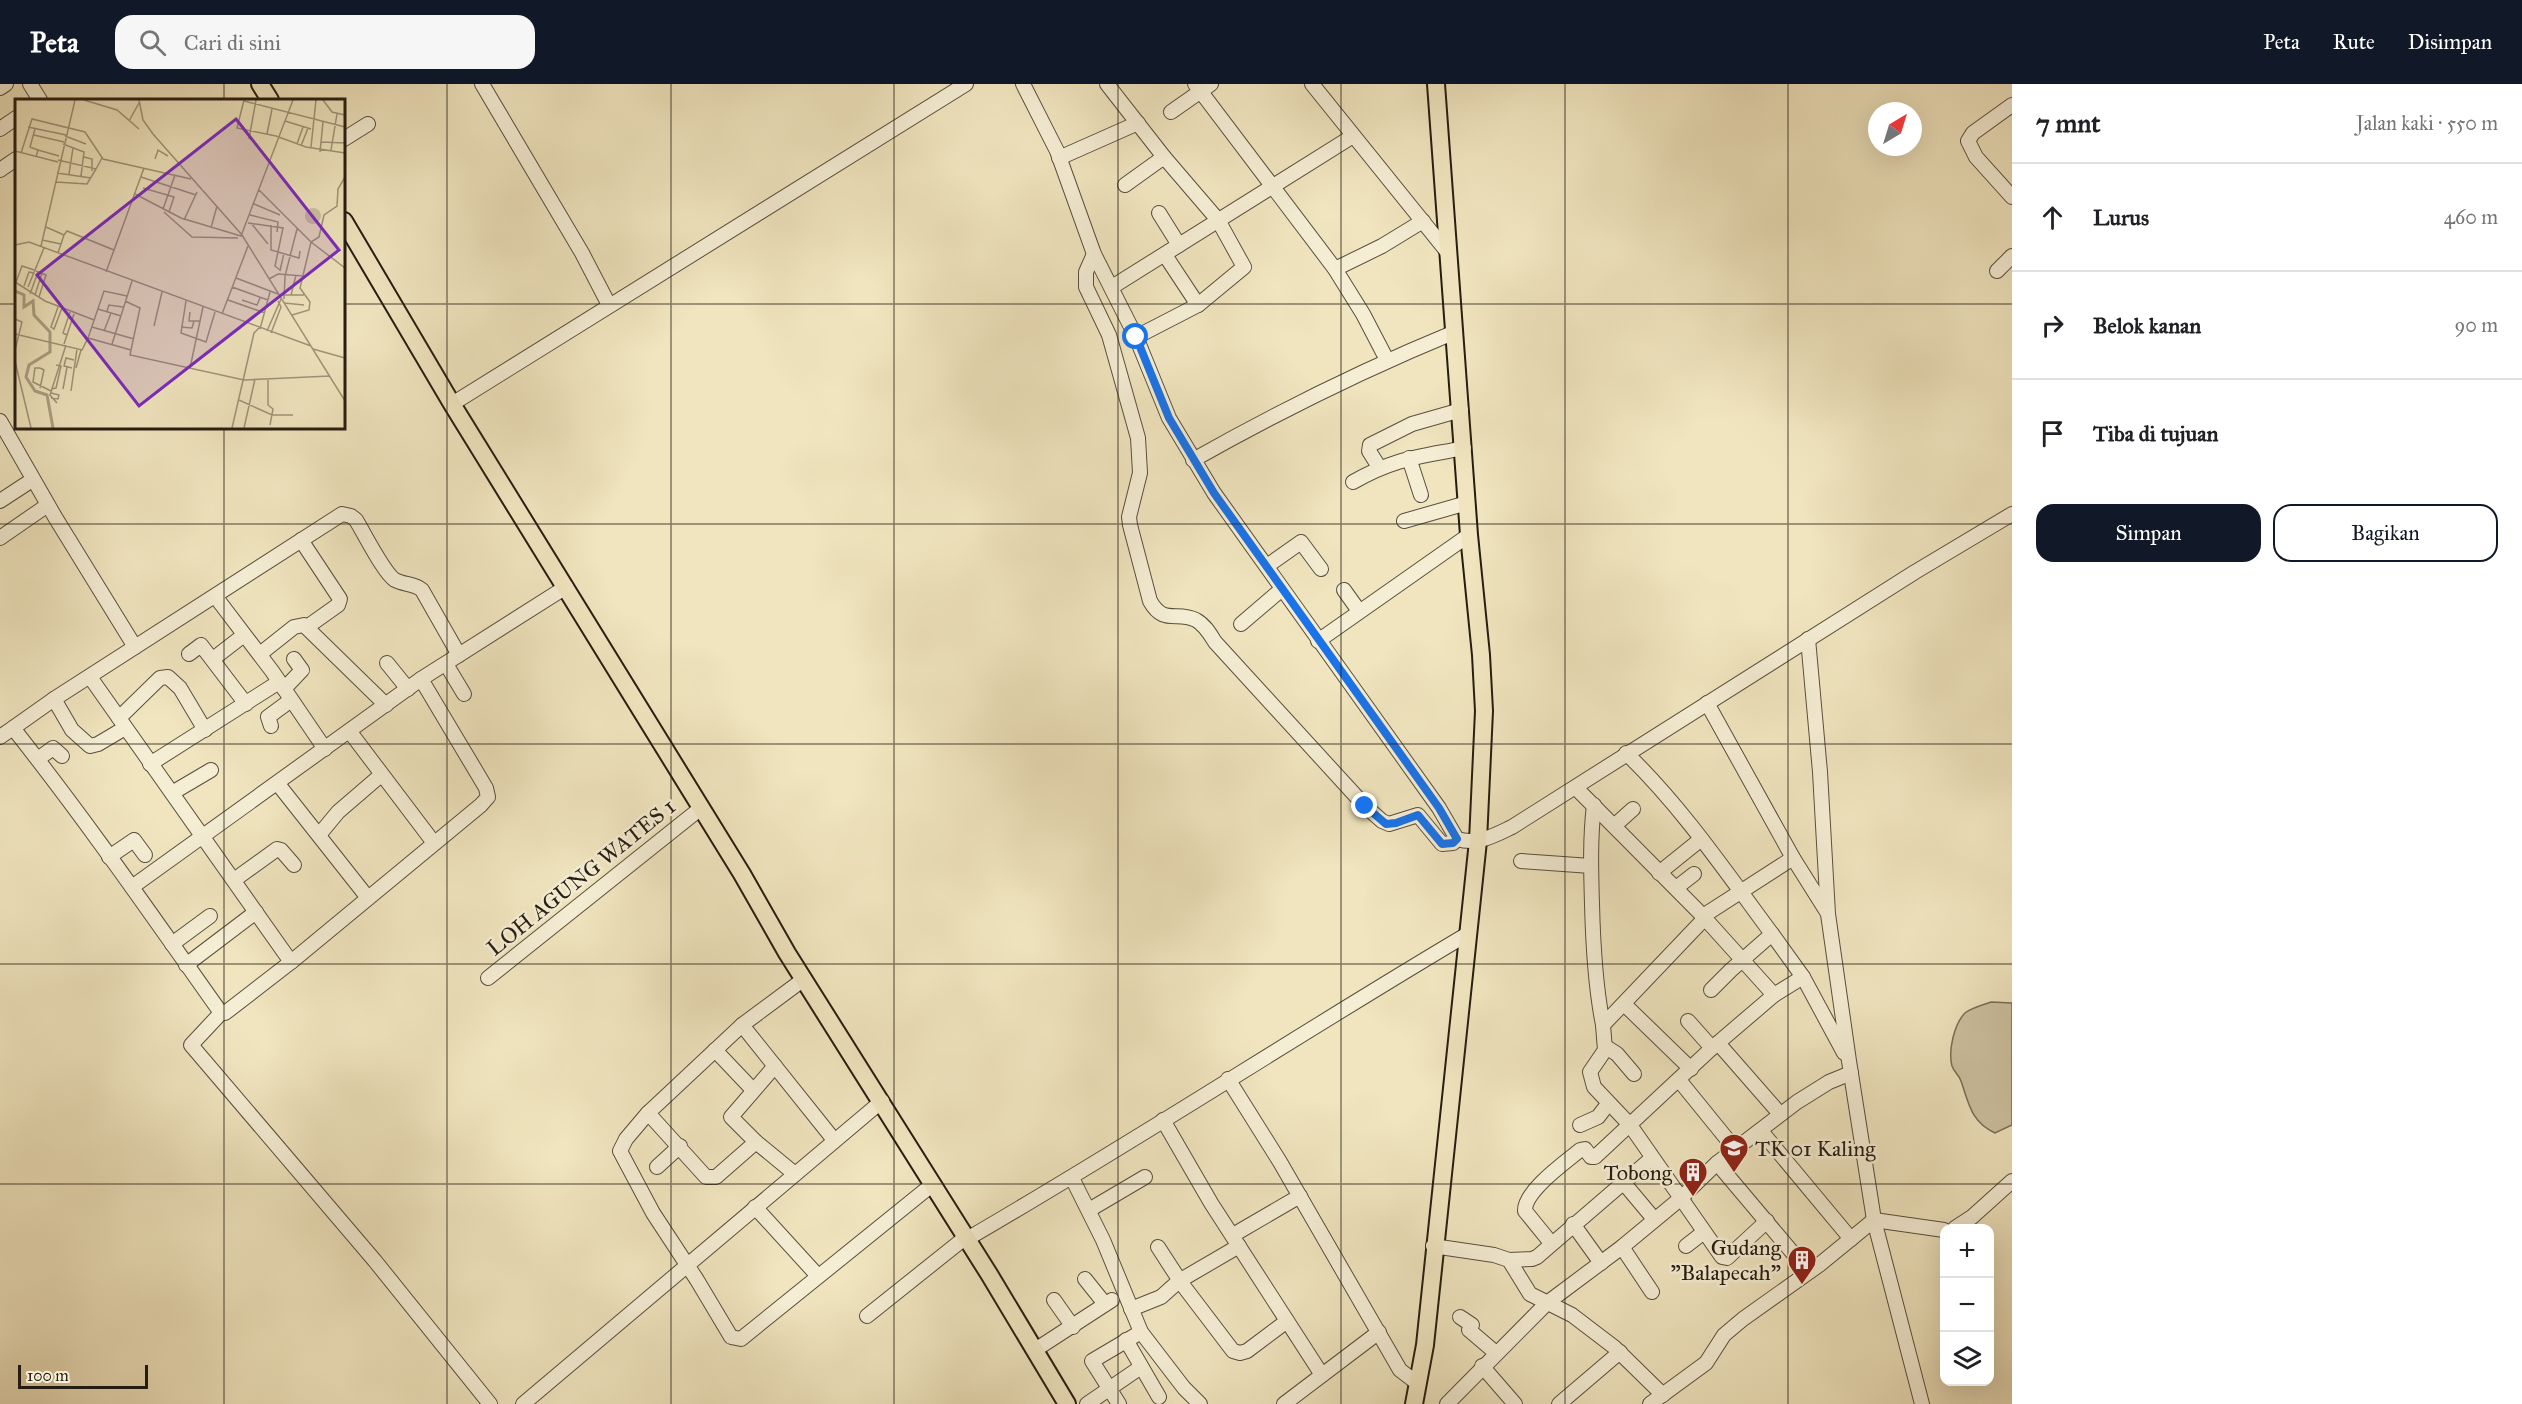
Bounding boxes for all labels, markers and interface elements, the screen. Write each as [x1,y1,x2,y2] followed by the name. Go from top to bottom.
[115,15,535,69] search box
[30,25,79,60] text: Peta
[136,26,169,59] icon: search
[184,29,281,56] text: Cari di sini
[2263,29,2300,55] text: Peta
[2333,29,2375,55] text: Rute
[2408,29,2492,55] text: Disimpan
[15,99,345,429] inset map
[1868,102,1922,156] north arrow
[2036,107,2100,139] text: 7 mnt
[2356,111,2498,135] text: Jalan kaki · 550 m
[2036,201,2069,234] icon: ahead
[2093,204,2149,231] text: Lurus
[2444,205,2498,229] text: 460 m
[2036,309,2069,342] icon: right
[2093,312,2201,339] text: Belok kanan
[2455,313,2498,337] text: 90 m
[1122,323,1148,349] route start
[2036,417,2069,450] icon: arrive
[2093,420,2218,447] text: Tiba di tujuan
[2036,504,2261,562] button: Simpan
[2273,504,2498,562] button: Bagikan
[1351,792,1377,818] route end
[481,793,681,961] street label: LOH AGUNG WATES 1
[1718,1132,1750,1174] school or university icon: TK 01 Kaling
[1755,1135,1876,1162] place label: TK 01 Kaling
[1677,1156,1709,1198] building icon: Tobong
[1603,1159,1673,1186] place label: Tobong
[1940,1224,1994,1386] map controls
[1940,1224,1994,1278] button: +
[1670,1234,1782,1286] place label: Gudang "Balapecah"
[1786,1244,1818,1286] building icon: Gudang "Balapecah"
[1940,1278,1994,1332] button: −
[1940,1332,1994,1386] button: layers
[18,1362,148,1390] scale bar
[27,1366,69,1385] text: 100 m

